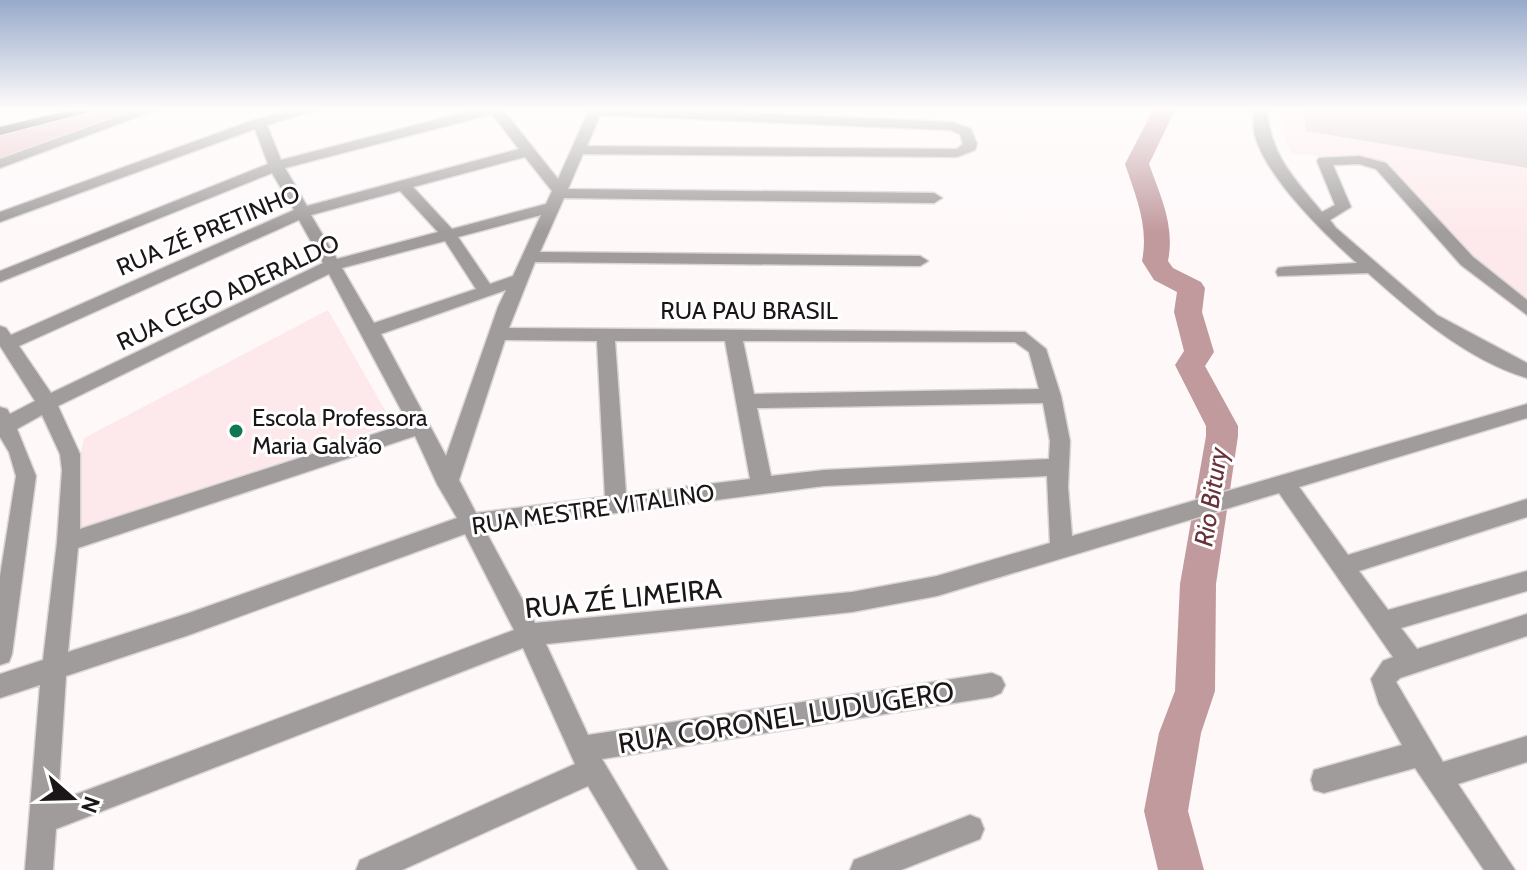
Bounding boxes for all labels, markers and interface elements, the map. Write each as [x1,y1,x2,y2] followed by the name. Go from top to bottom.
[112,178,304,282] street label: RUA ZÉ PRETINHO
[112,228,344,356] street label: RUA CEGO ADERALDO
[660,296,838,325] street label: RUA PAU BRASIL
[252,403,428,460] place label: Escola Professora Maria Galvão
[227,422,245,440] marker: Escola Professora Maria Galvão
[1187,444,1235,549] water label: Rio Bitury
[470,478,716,540] street label: RUA MESTRE VITALINO
[523,571,724,625] street label: RUA ZÉ LIMEIRA
[615,674,957,760] street label: RUA CORONEL LUDUGERO
[32,758,112,838] north arrow
[75,793,106,817] text: N

